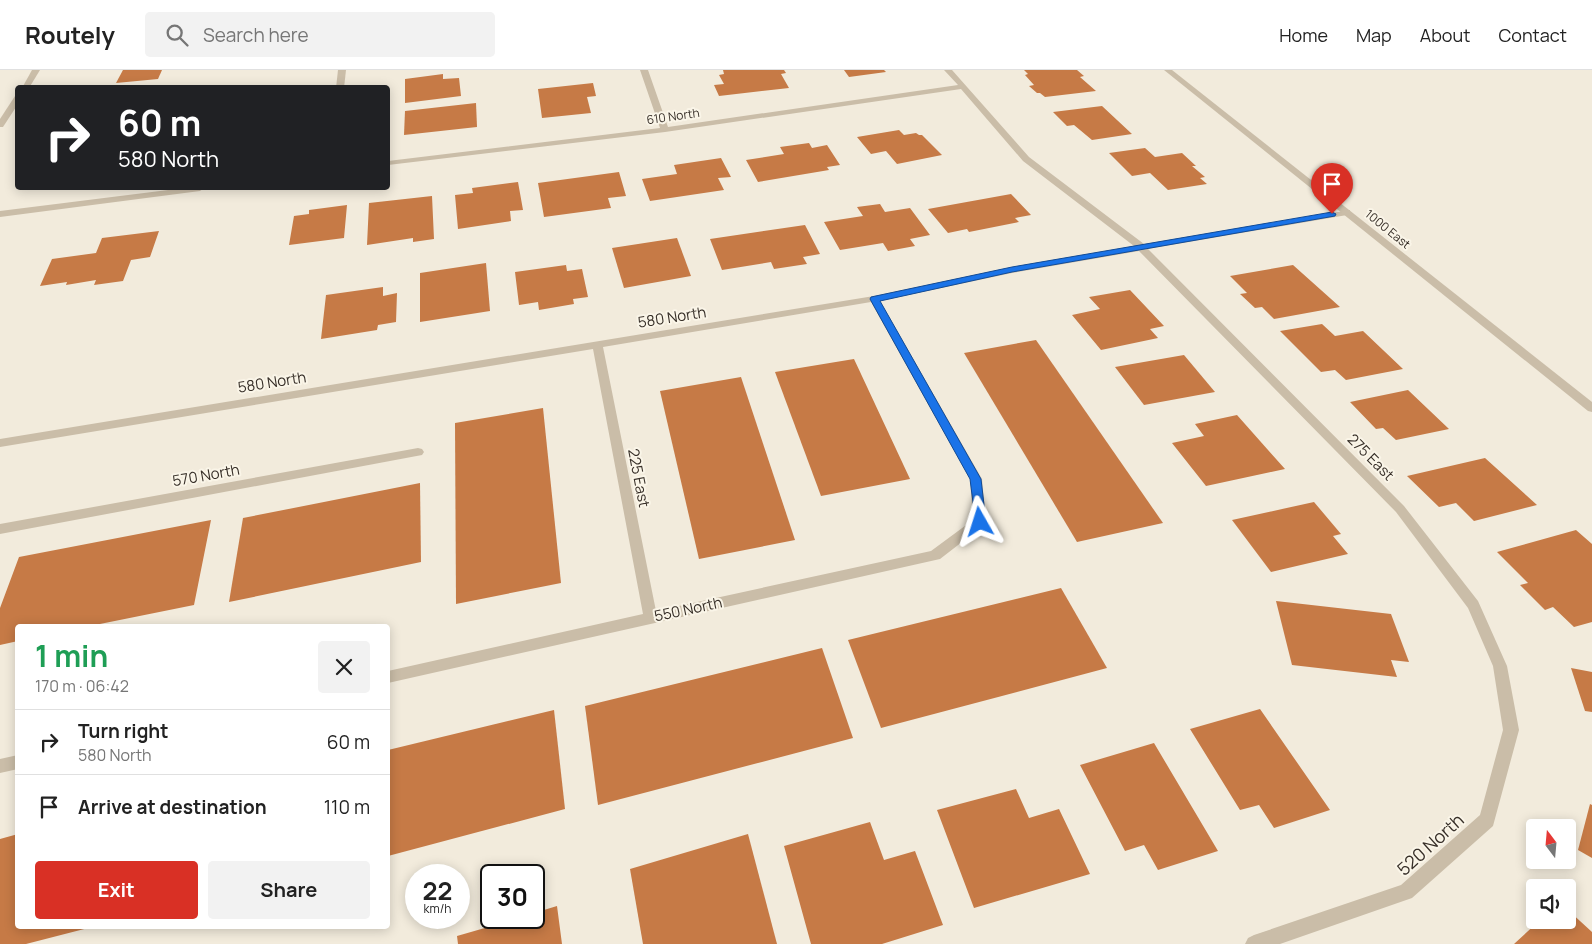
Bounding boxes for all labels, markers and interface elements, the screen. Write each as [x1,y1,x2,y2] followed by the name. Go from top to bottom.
[145,12,495,57] search box
[25,18,115,51] text: Routely
[163,21,191,49] icon: search
[203,22,309,48] text: Search here
[1279,23,1328,47] text: Home
[1356,23,1392,47] text: Map
[1420,23,1470,47] text: About
[1498,23,1567,47] text: Contact
[118,99,201,147] text: 60 m
[645,104,701,128] street label: 610 North
[35,105,100,170] icon: right
[118,144,219,174] text: 580 North
[1311,163,1353,214] pin
[1318,170,1346,198] icon: arrive
[1362,206,1414,253] street label: 1000 East
[636,301,708,333] street label: 580 North
[236,366,308,398] street label: 580 North
[1343,429,1399,485] street label: 275 East
[623,447,655,509] street label: 225 East
[171,459,241,491] street label: 570 North
[953,495,1005,547] position arrow
[652,592,724,626] street label: 550 North
[35,635,108,676] text: 1 min
[318,641,370,693] button: close
[35,675,129,697] text: 170 m · 06:42
[78,718,168,744] text: Turn right
[35,728,63,756] icon: right
[327,729,370,755] text: 60 m
[78,744,152,766] text: 580 North
[35,793,63,821] icon: arrive
[78,794,267,820] text: Arrive at destination
[324,794,370,820] text: 110 m
[1391,808,1469,880] street label: 520 North
[1526,819,1576,869] north arrow
[1526,819,1576,929] map controls
[35,861,198,919] button: Exit
[208,861,370,919] button: Share
[480,864,545,929] speed limit sign: 30
[423,873,452,908] text: 22
[1526,879,1576,929] button: sound
[424,900,451,917] text: km/h

